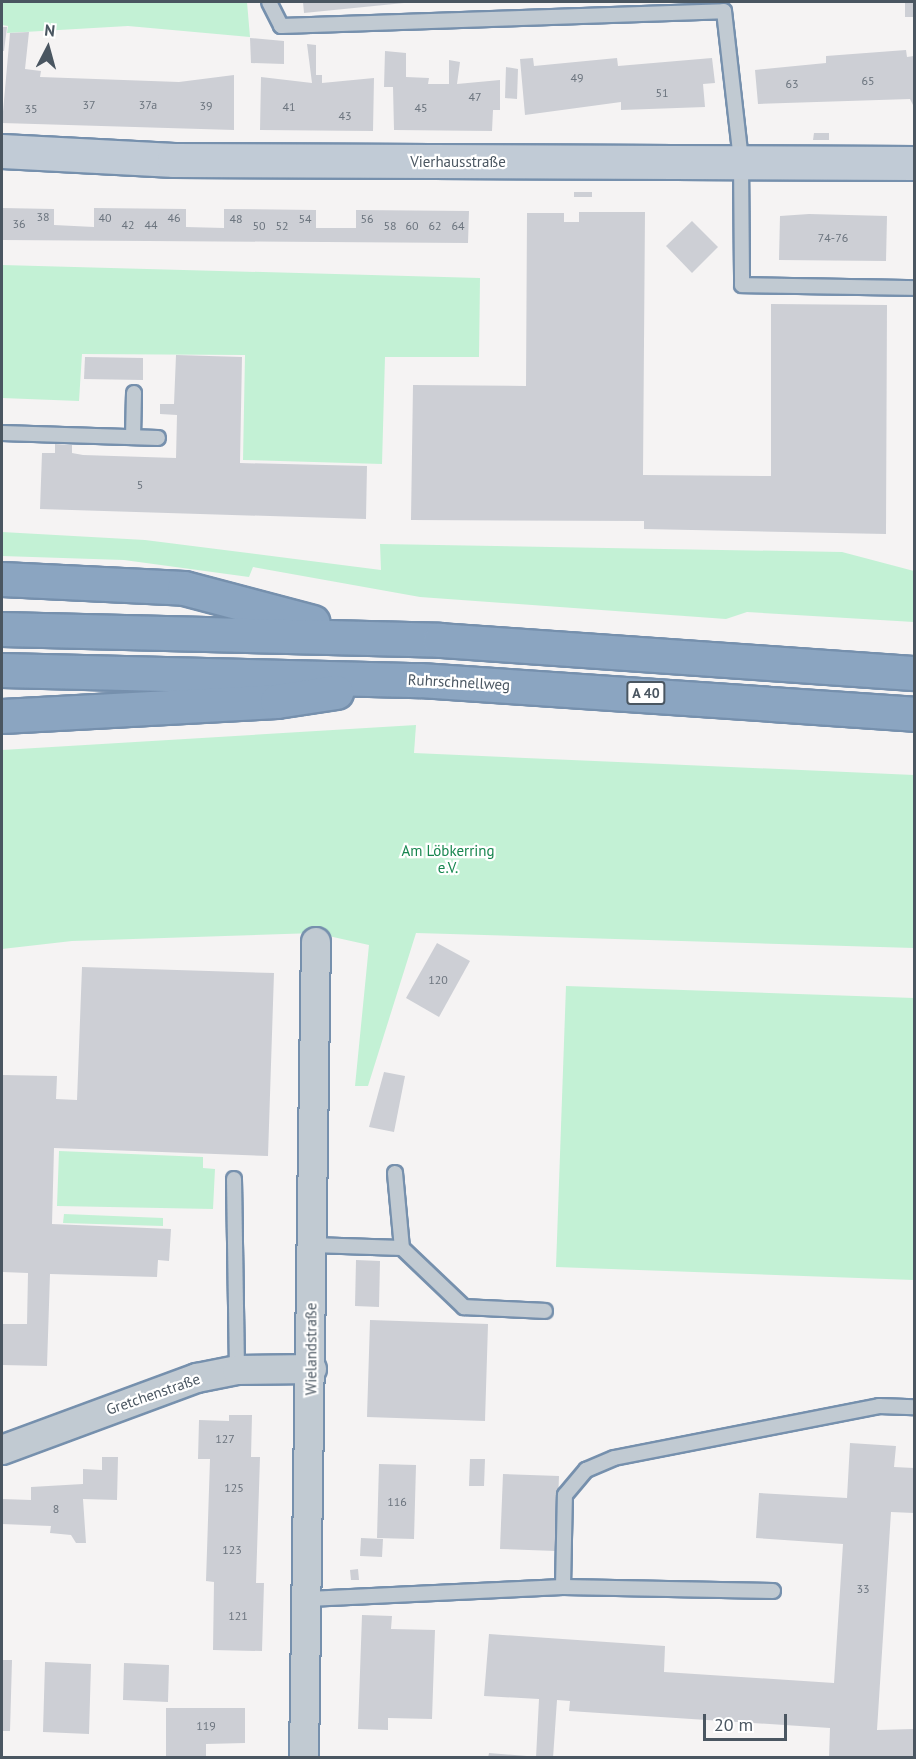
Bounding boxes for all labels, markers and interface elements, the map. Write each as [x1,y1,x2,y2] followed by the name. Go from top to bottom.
[18,18,78,78] north arrow
[44,20,56,41] text: N
[570,71,584,85] house number: 49
[861,74,875,88] house number: 65
[785,77,799,91] house number: 63
[655,86,669,100] house number: 51
[468,90,482,104] house number: 47
[82,98,96,112] house number: 37
[139,98,157,112] house number: 37a
[199,99,213,113] house number: 39
[282,100,296,114] house number: 41
[414,101,428,115] house number: 45
[24,102,38,116] house number: 35
[338,109,352,123] house number: 43
[410,153,506,171] street label: Vierhausstraße
[36,210,50,224] house number: 38
[98,211,112,225] house number: 40
[167,211,181,225] house number: 46
[229,212,243,226] house number: 48
[298,212,312,226] house number: 54
[360,212,374,226] house number: 56
[12,217,26,231] house number: 36
[121,218,135,232] house number: 42
[144,218,158,232] house number: 44
[252,219,266,233] house number: 50
[275,219,289,233] house number: 52
[383,219,397,233] house number: 58
[405,219,419,233] house number: 60
[428,219,442,233] house number: 62
[451,219,465,233] house number: 64
[818,231,848,245] house number: 74-76
[137,478,143,492] house number: 5
[407,670,511,694] street label: Ruhrschnellweg
[625,682,667,704] road number: A 40
[401,841,495,876] park label: Am Löbkerring e.V.
[428,973,448,987] house number: 120
[302,1303,320,1395] street label: Wielandstraße
[104,1370,202,1418] street label: Gretchenstraße
[215,1432,235,1446] house number: 127
[224,1481,244,1495] house number: 125
[387,1495,407,1509] house number: 116
[53,1502,59,1516] house number: 8
[222,1543,242,1557] house number: 123
[856,1582,870,1596] house number: 33
[228,1609,248,1623] house number: 121
[706,1702,790,1740] scale bar
[714,1713,753,1736] text: 20 m
[196,1719,216,1733] house number: 119

